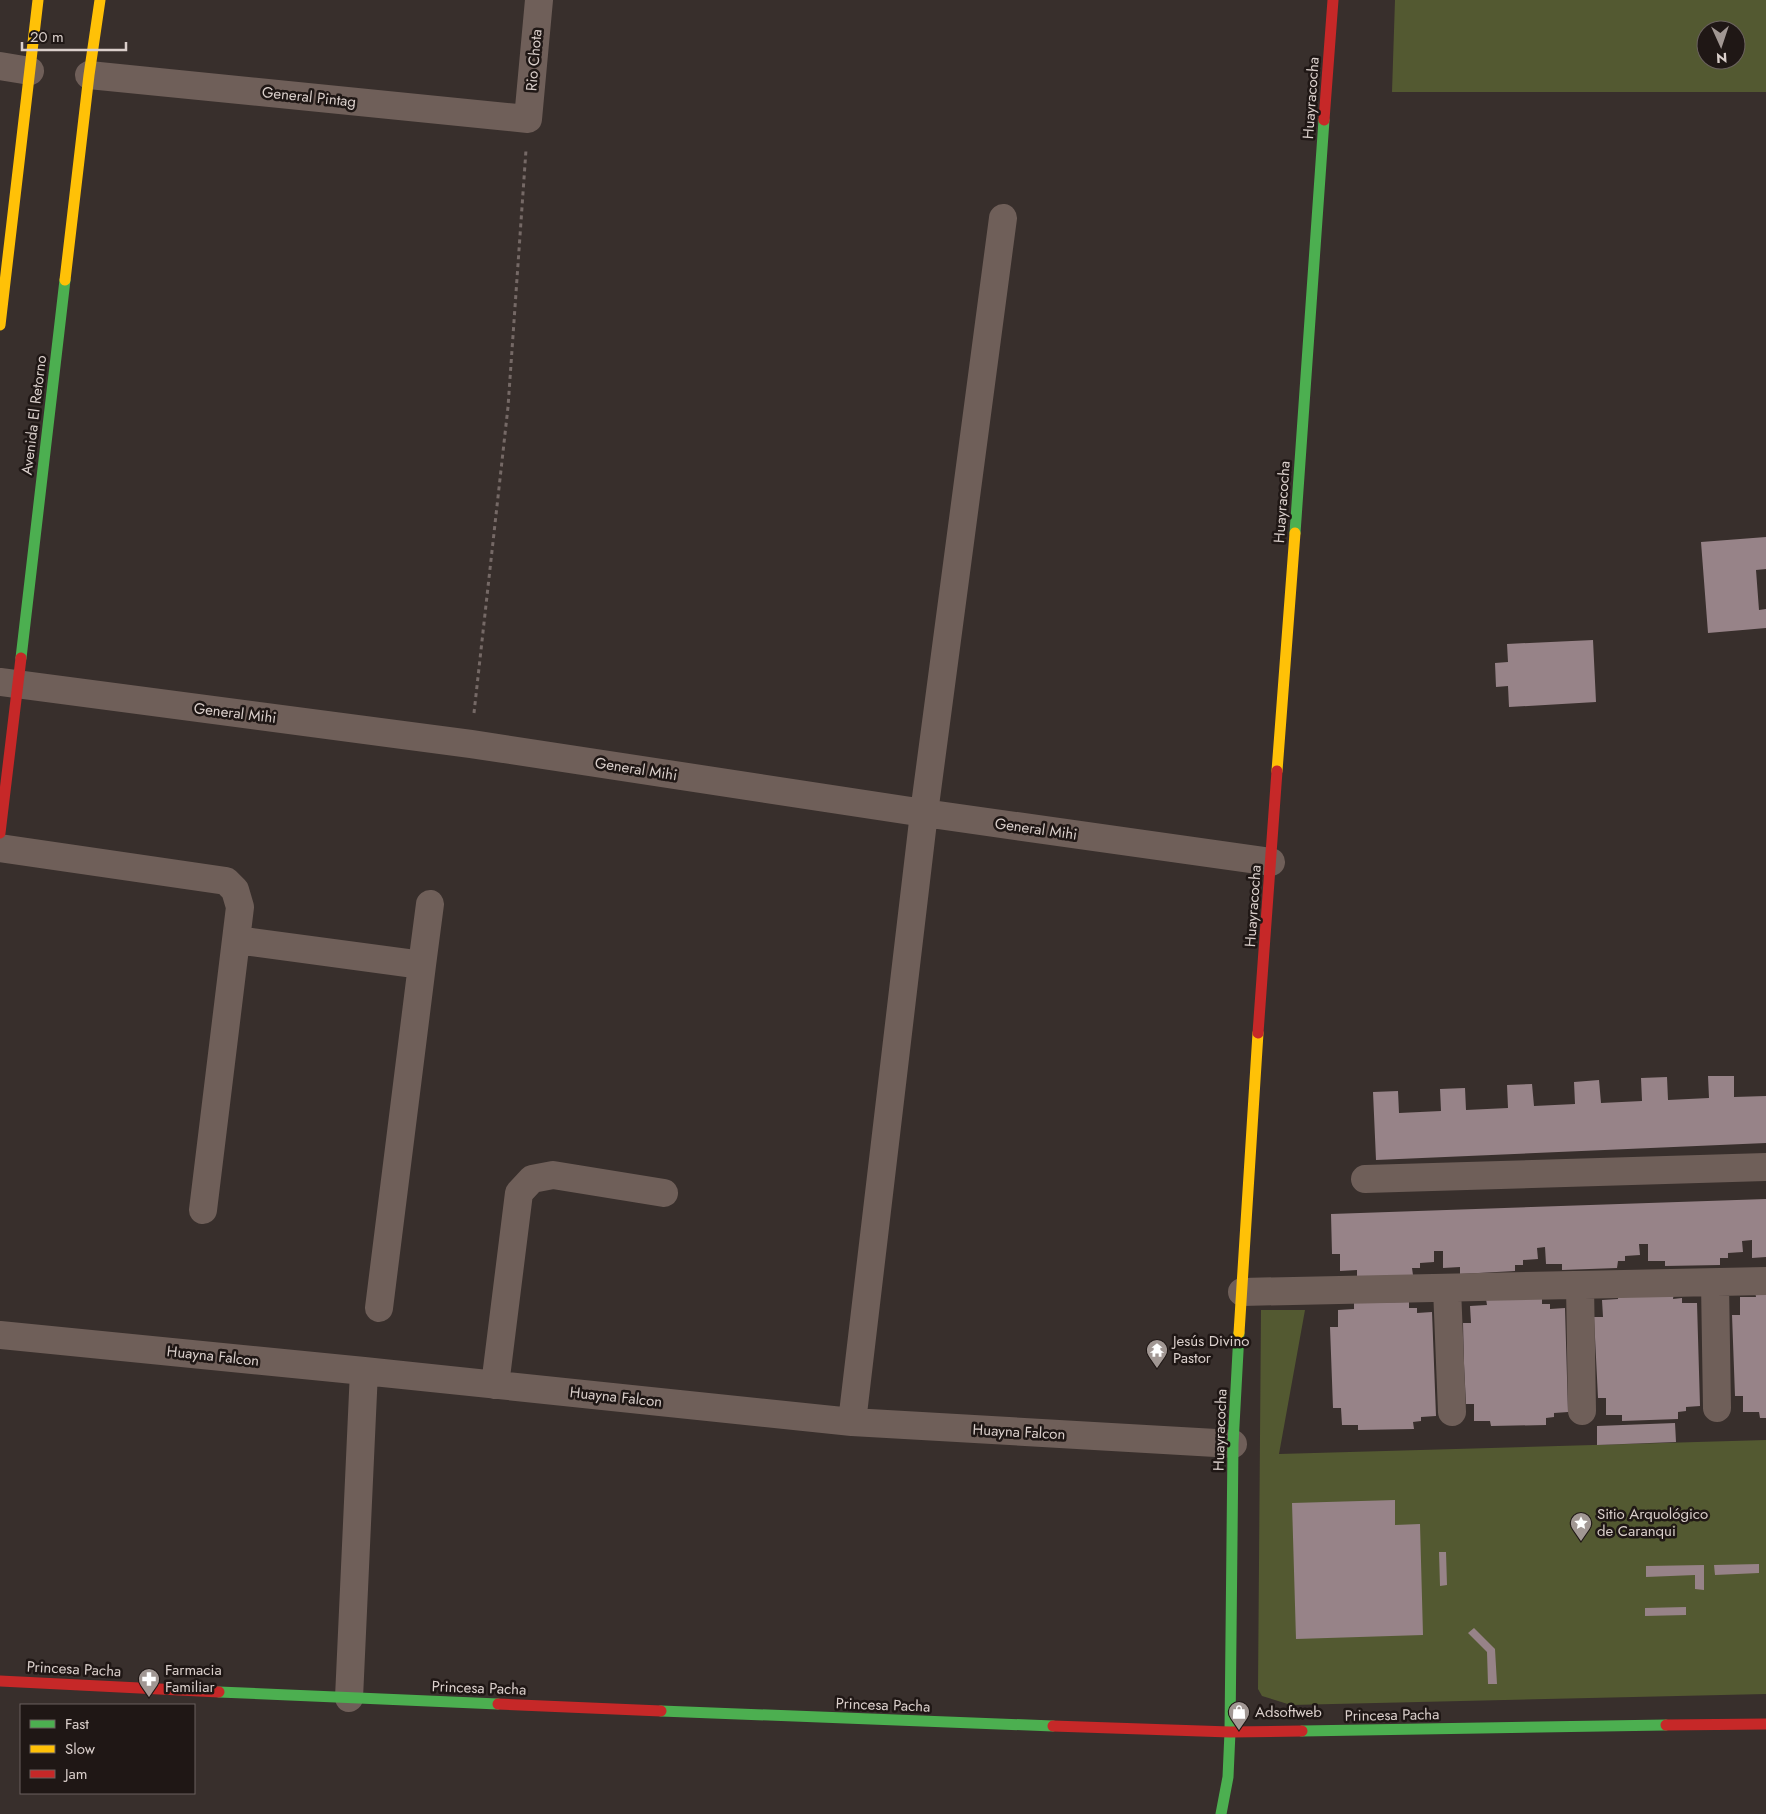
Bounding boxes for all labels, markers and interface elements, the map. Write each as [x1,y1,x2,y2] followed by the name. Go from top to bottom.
[22,20,126,52] scale bar
[1696,20,1746,70] north arrow
[30,26,64,48] text: 20 m
[520,28,548,92] street label: Rio Chota
[1716,48,1728,68] text: N
[1297,56,1325,140] street label: Huayracocha
[261,81,357,113] street label: General Pintag
[16,354,52,476] street label: Avenida El Retorno
[1268,460,1296,544] street label: Huayracocha
[192,697,278,729] street label: General Mihi
[593,752,679,786] street label: General Mihi
[993,812,1079,846] street label: General Mihi
[1239,864,1267,948] street label: Huayracocha
[1171,1330,1249,1369] place label: Jesús Divino Pastor
[1145,1338,1169,1369] temple icon: Jesús Divino Pastor
[166,1340,260,1372] street label: Huayna Falcon
[569,1381,663,1413] street label: Huayna Falcon
[1208,1388,1232,1472] street label: Huayracocha
[972,1419,1066,1445] street label: Huayna Falcon
[1597,1503,1708,1542] place label: Sitio Arquológico de Caranqui
[1569,1511,1593,1542] place icon: Sitio Arquológico de Caranqui
[26,1656,122,1682] street label: Princesa Pacha
[165,1659,222,1698] place label: Farmacia Familiar
[137,1667,161,1698] pharmacy icon: Farmacia Familiar
[431,1675,527,1701] street label: Princesa Pacha
[835,1692,931,1718] street label: Princesa Pacha
[1227,1700,1251,1731] shop icon: Adsoftweb
[1255,1701,1322,1723] place label: Adsoftweb
[1344,1703,1440,1727] street label: Princesa Pacha
[20,1704,195,1794] legend
[65,1713,89,1735] text: Fast
[65,1738,96,1760] text: Slow
[63,1763,88,1785] text: Jam

